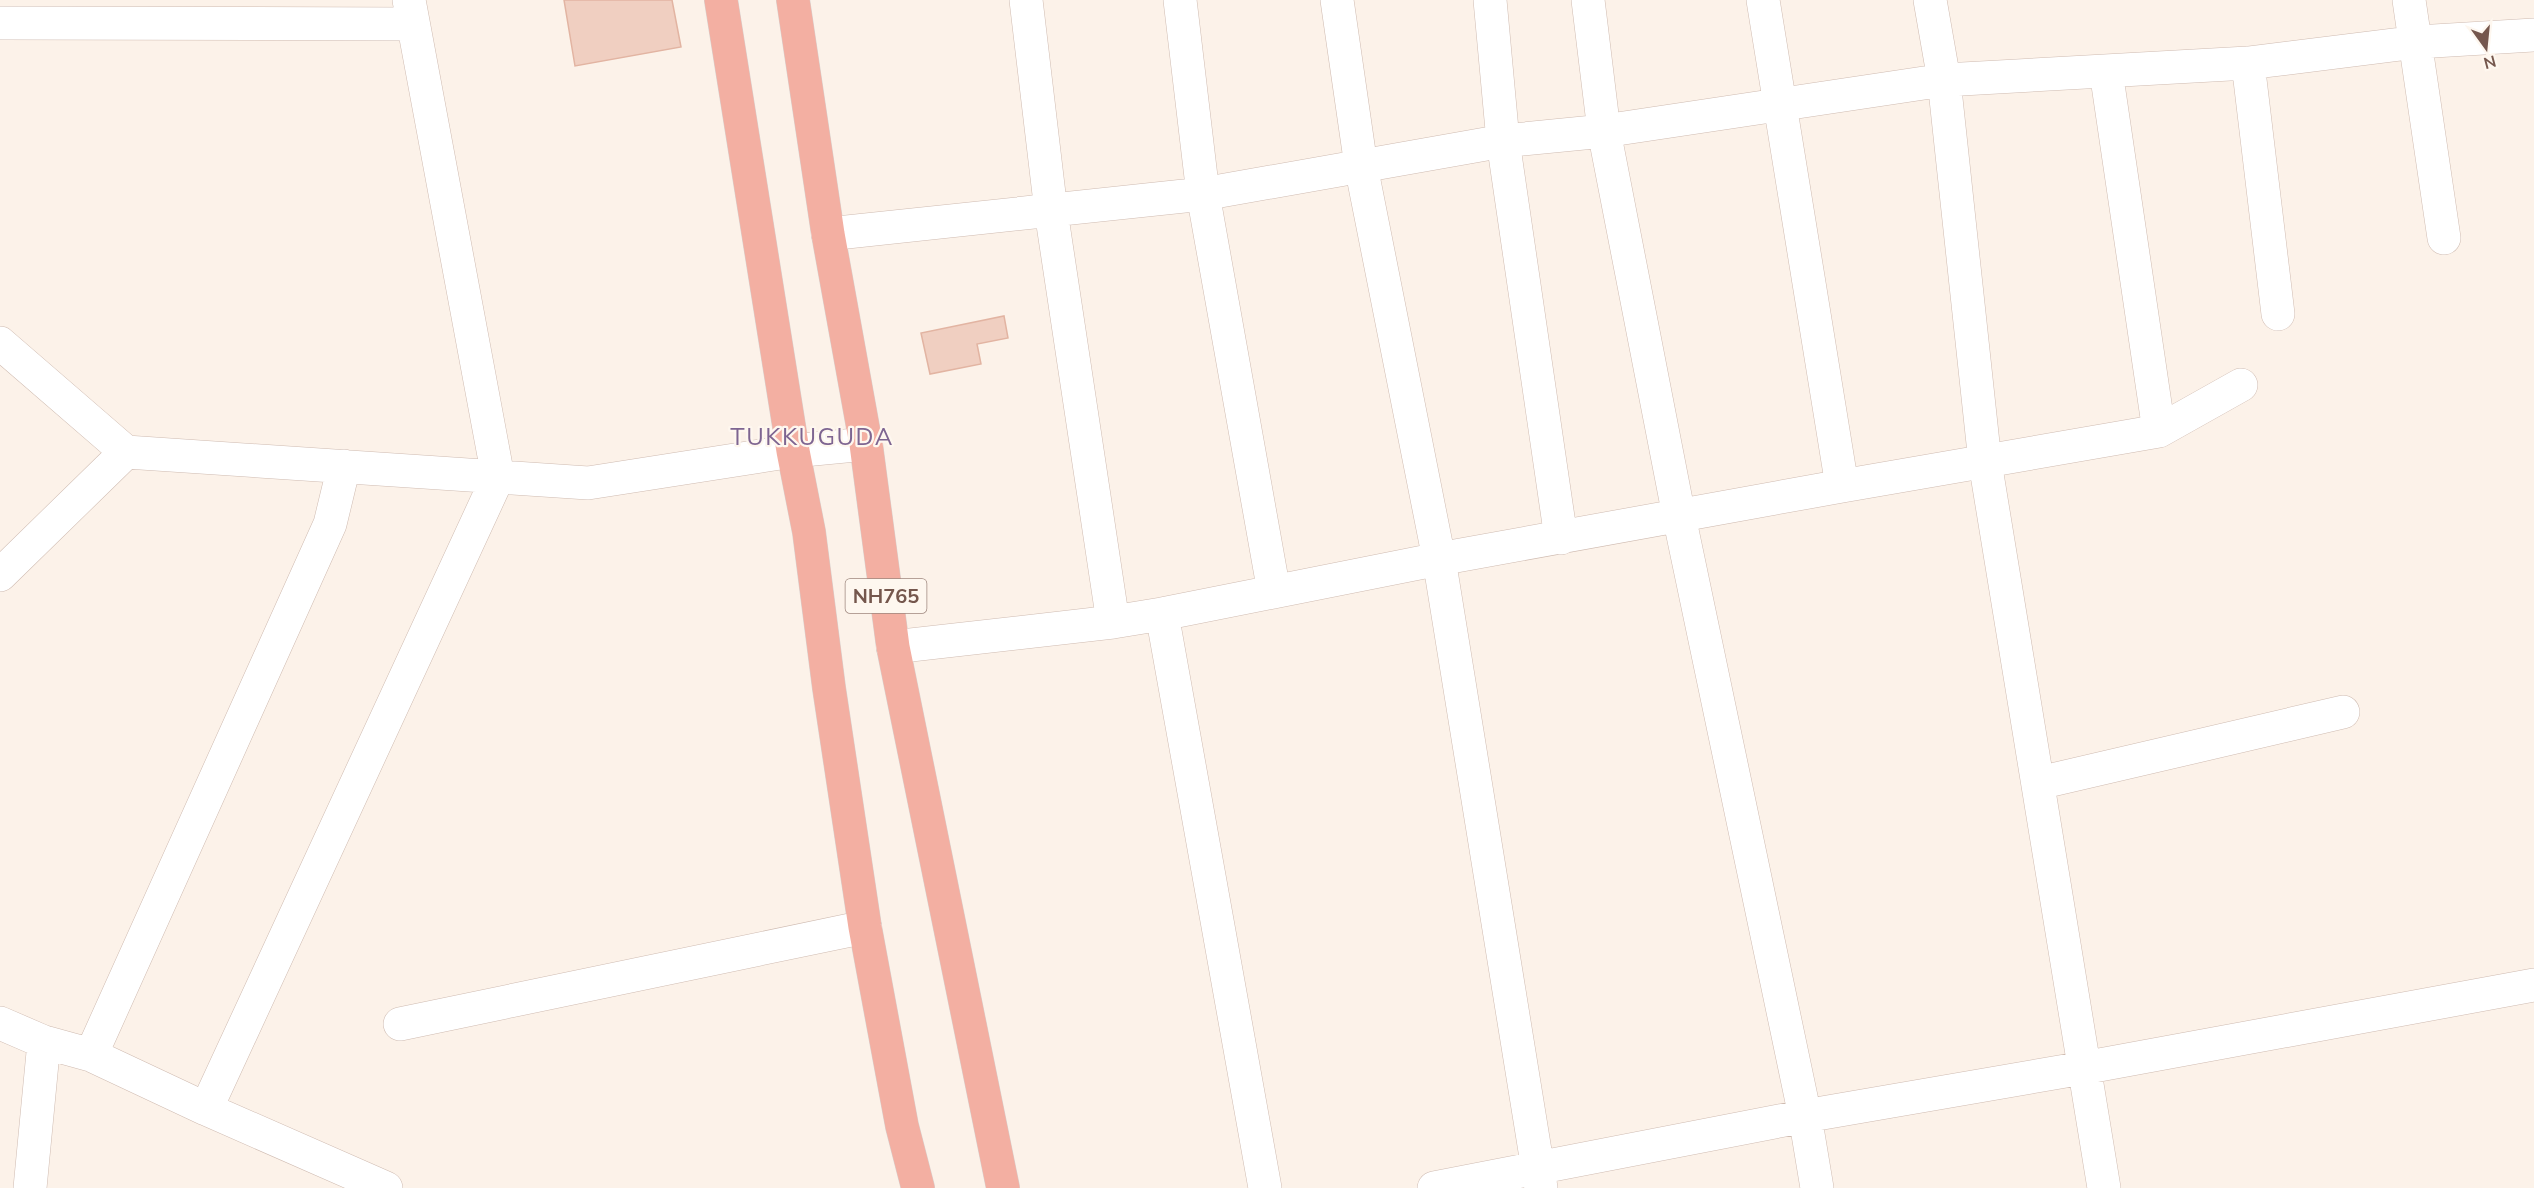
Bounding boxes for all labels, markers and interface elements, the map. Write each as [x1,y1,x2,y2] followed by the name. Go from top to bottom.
[2456,18,2516,78] north arrow
[2481,51,2498,74] text: N
[730,421,894,451] district label: TUKKUGUDA
[846,579,926,613] road number: NH765

